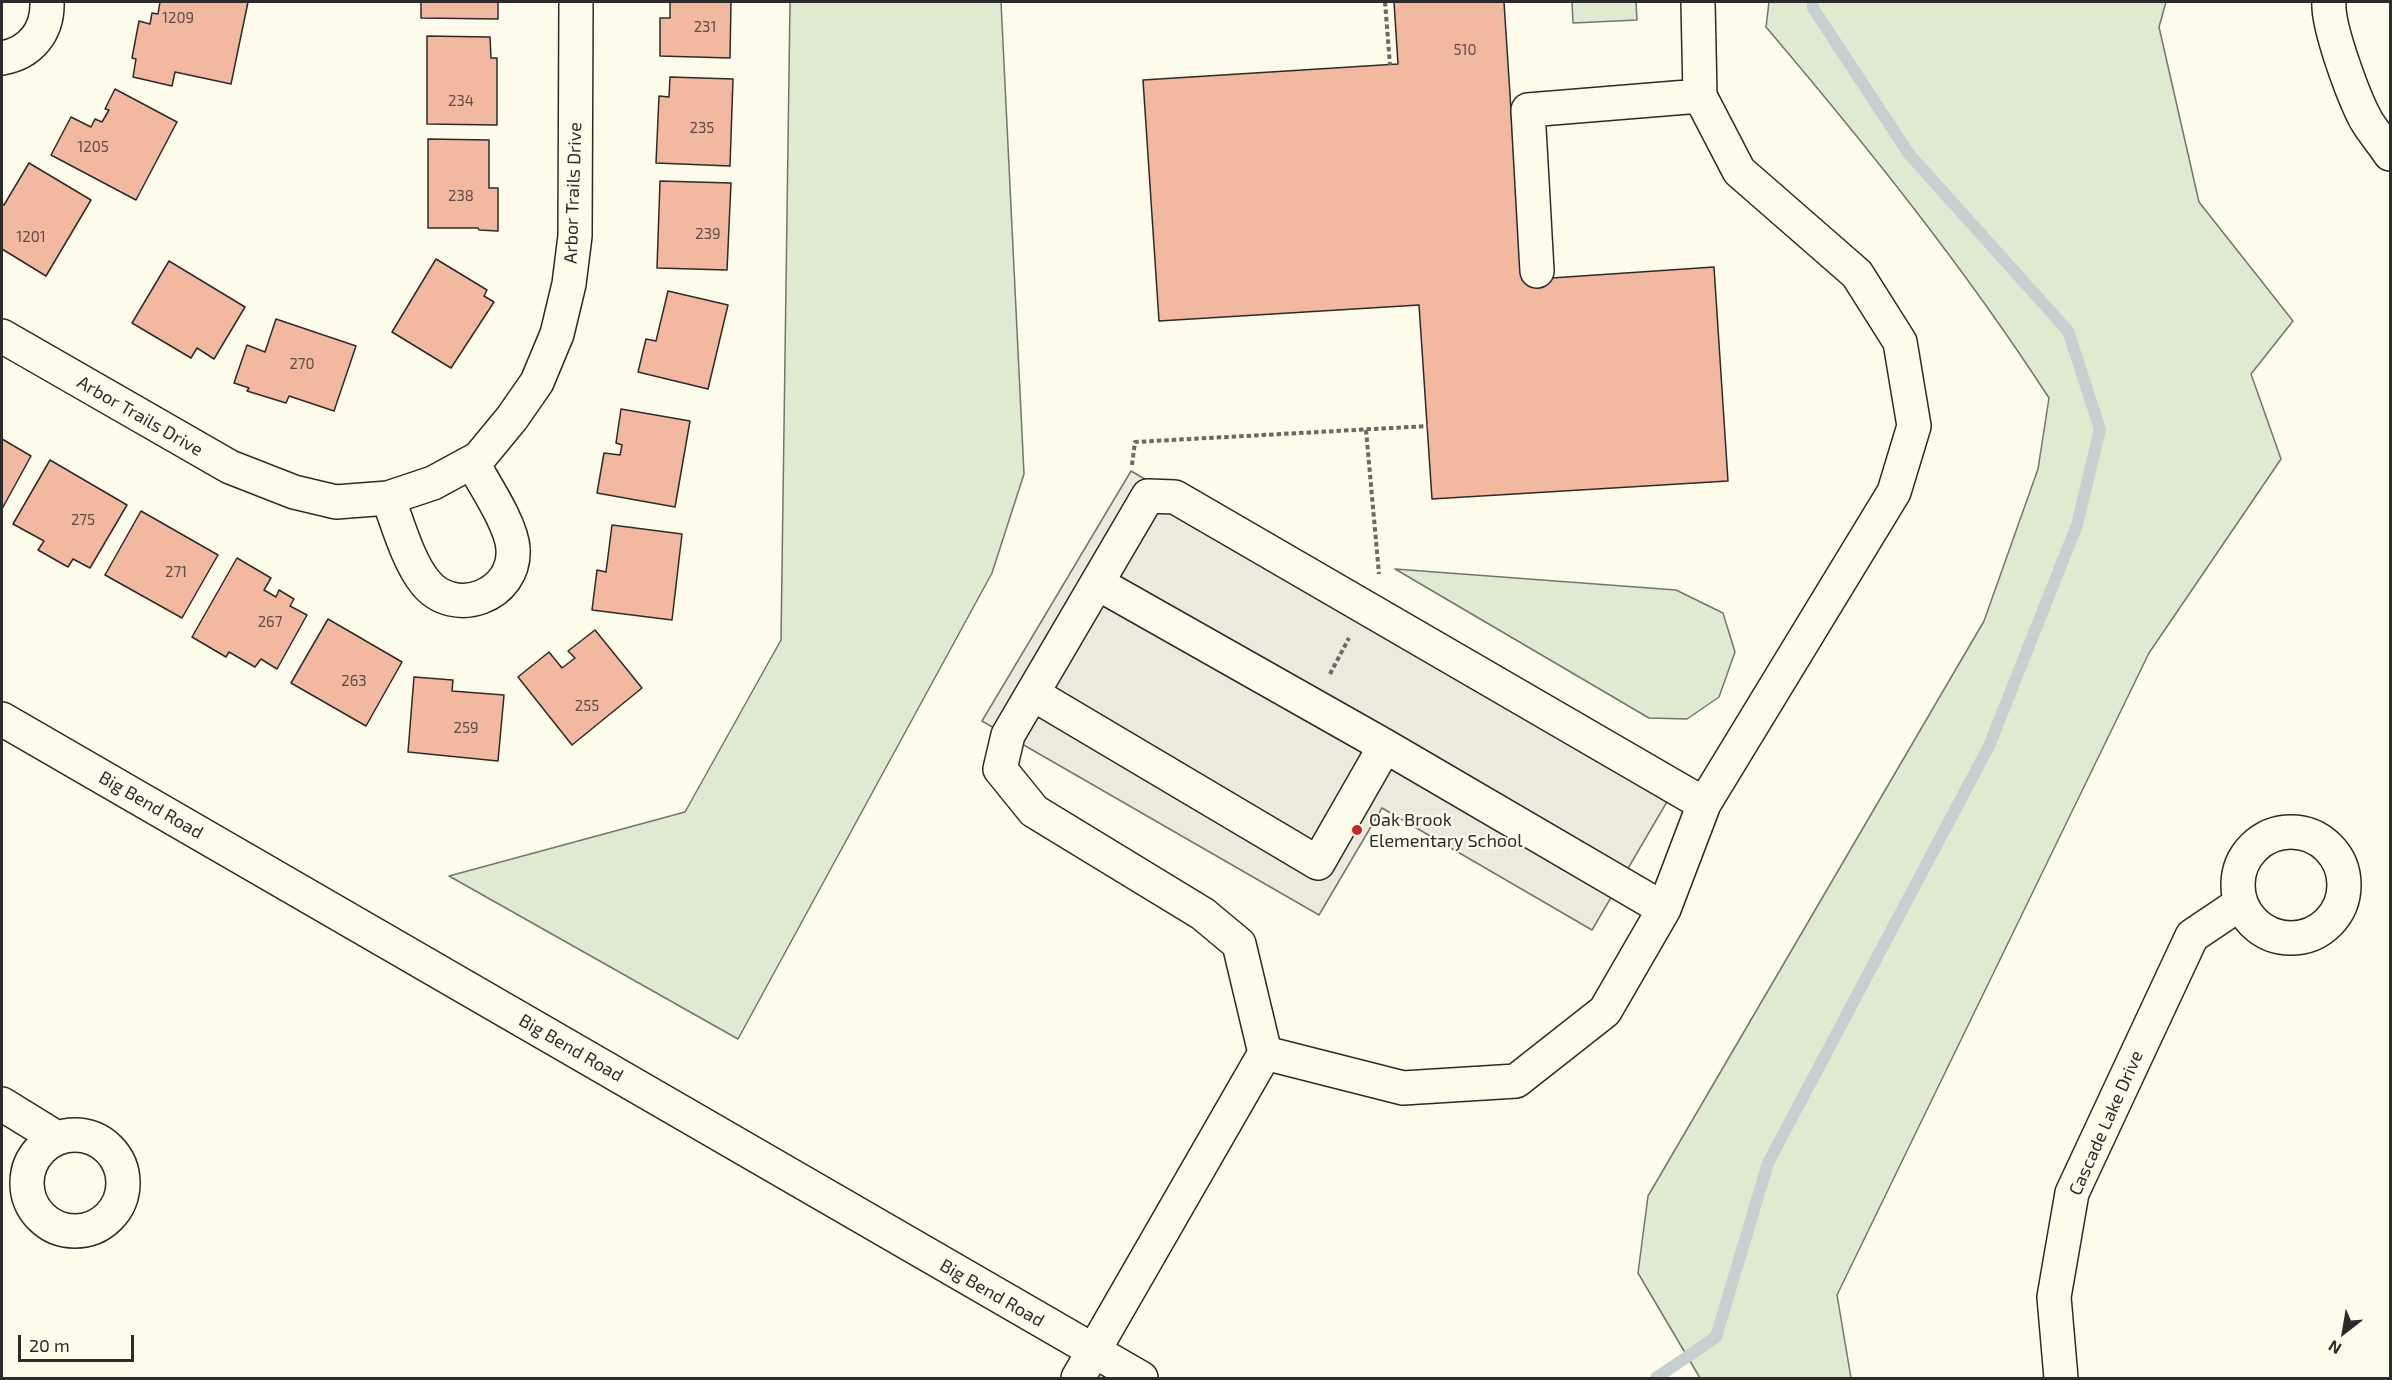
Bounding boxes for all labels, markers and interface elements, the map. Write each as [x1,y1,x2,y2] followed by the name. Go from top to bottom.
[162,9,194,27] house number: 1209
[694,18,716,36] house number: 231
[1453,41,1477,59] house number: 510
[448,92,474,110] house number: 234
[690,119,714,137] house number: 235
[560,122,586,264] street label: Arbor Trails Drive
[77,138,109,156] house number: 1205
[448,187,474,205] house number: 238
[695,225,721,243] house number: 239
[16,228,46,246] house number: 1201
[289,355,315,373] house number: 270
[73,371,207,461] street label: Arbor Trails Drive
[71,511,95,529] house number: 275
[165,563,187,581] house number: 271
[258,613,282,631] house number: 267
[341,672,367,690] house number: 263
[575,697,599,715] house number: 255
[453,719,479,737] house number: 259
[95,766,207,844] street label: Big Bend Road
[1369,809,1523,852] place label: Oak Brook Elementary School
[1350,823,1364,837] marker: Oak Brook Elementary School
[515,1009,627,1087] street label: Big Bend Road
[2064,1047,2148,1199] street label: Cascade Lake Drive
[936,1254,1048,1332] street label: Big Bend Road
[2314,1302,2374,1362] north arrow
[21,1323,136,1361] scale bar
[29,1334,70,1356] text: 20 m
[2325,1337,2344,1359] text: N

